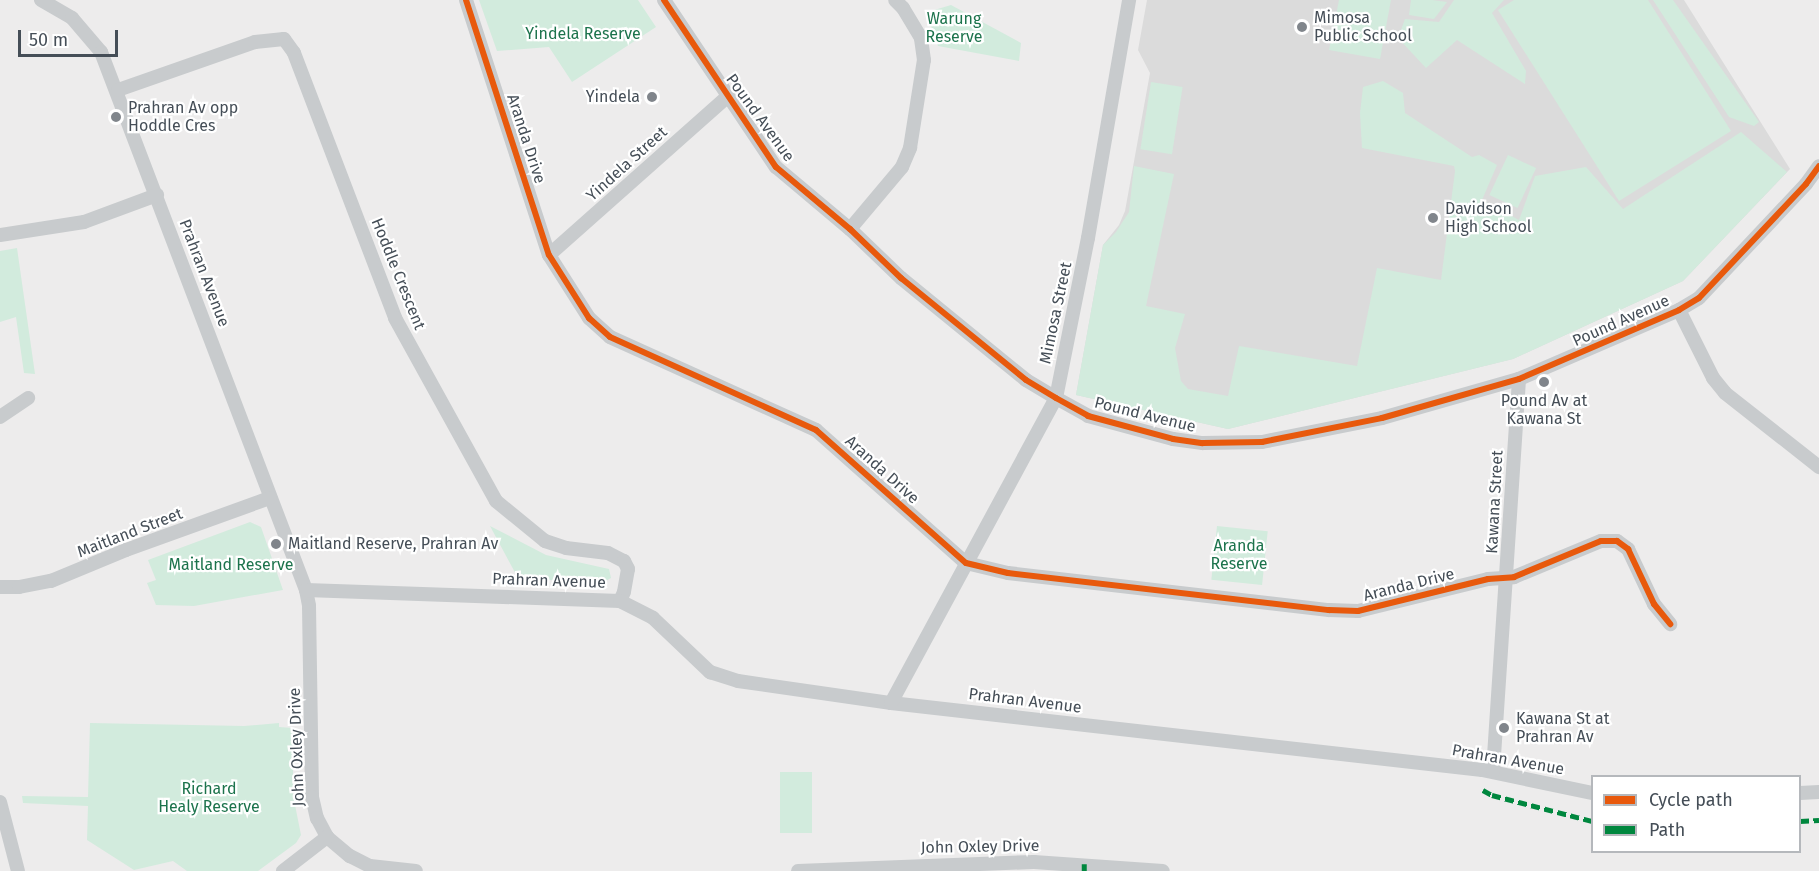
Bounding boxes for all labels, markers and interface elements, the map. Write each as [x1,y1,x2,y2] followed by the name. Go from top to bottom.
[1314,8,1412,46] place label: Mimosa Public School
[925,9,983,47] park label: Warung Reserve
[21,18,122,56] scale bar
[1295,20,1309,34] marker: Mimosa Public School
[525,24,641,44] park label: Yindela Reserve
[29,29,68,51] text: 50 m
[722,70,798,166] street label: Pound Avenue
[586,87,640,107] place label: Yindela
[645,90,659,104] marker: Yindela
[503,92,549,186] street label: Aranda Drive
[128,98,238,136] place label: Prahran Av opp Hoddle Cres
[109,110,123,124] marker: Prahran Av opp Hoddle Cres
[583,123,671,205] street label: Yindela Street
[1445,199,1531,237] place label: Davidson High School
[1426,211,1440,225] marker: Davidson High School
[367,215,429,333] street label: Hoddle Crescent
[175,216,233,330] street label: Prahran Avenue
[1036,260,1076,366] street label: Mimosa Street
[1570,291,1672,351] street label: Pound Avenue
[1537,375,1551,389] marker: Pound Av at Kawana St
[1501,391,1587,429] place label: Pound Av at Kawana St
[1092,393,1198,437] street label: Pound Avenue
[841,432,923,508] street label: Aranda Drive
[1483,450,1507,554] street label: Kawana Street
[75,504,185,562] street label: Maitland Street
[288,534,498,554] place label: Maitland Reserve, Prahran Av
[1210,536,1268,574] park label: Aranda Reserve
[269,537,283,551] marker: Maitland Reserve, Prahran Av
[169,555,293,575] park label: Maitland Reserve
[1362,564,1456,606] street label: Aranda Drive
[492,569,606,593] street label: Prahran Avenue
[967,685,1083,717] street label: Prahran Avenue
[285,687,309,807] street label: John Oxley Drive
[1516,709,1609,747] place label: Kawana St at Prahran Av
[1497,721,1511,735] marker: Kawana St at Prahran Av
[1450,741,1566,779] street label: Prahran Avenue
[1591,775,1801,853] legend
[158,779,260,817] park label: Richard Healy Reserve
[1649,789,1733,811] text: Cycle path
[1649,819,1685,841] text: Path
[920,836,1040,858] street label: John Oxley Drive

